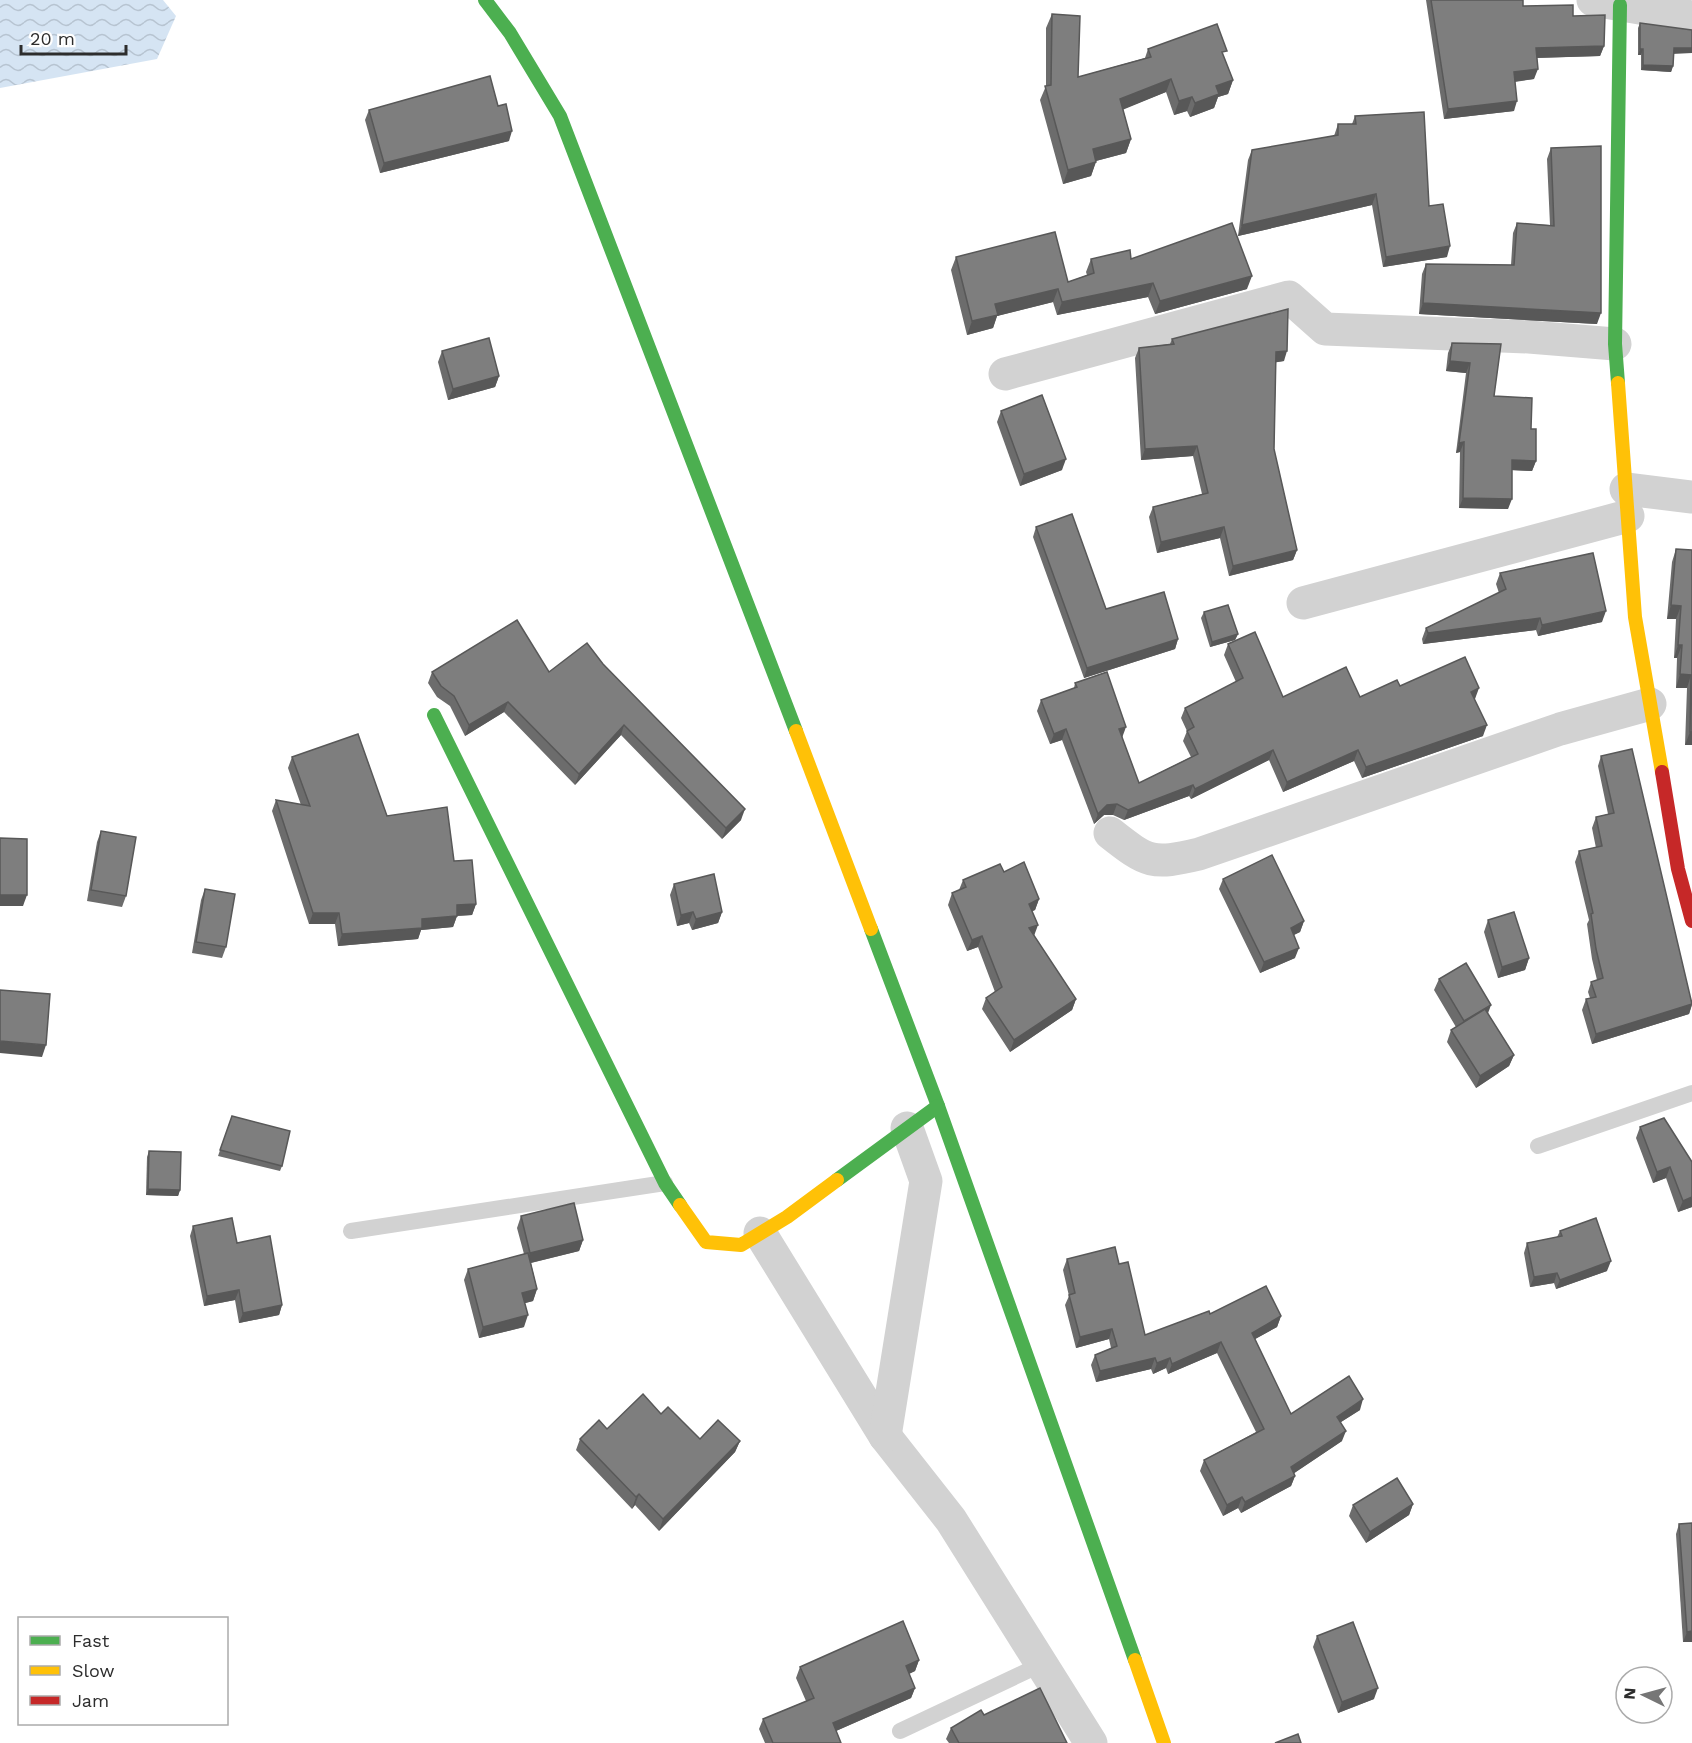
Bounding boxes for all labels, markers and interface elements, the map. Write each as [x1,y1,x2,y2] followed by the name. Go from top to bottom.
[21,18,126,56] scale bar
[30,28,75,49] text: 20 m
[18,1617,228,1725] legend
[72,1630,110,1651] text: Fast
[72,1660,115,1681] text: Slow
[1614,1665,1674,1725] north arrow
[1620,1687,1640,1700] text: N
[72,1690,109,1711] text: Jam

